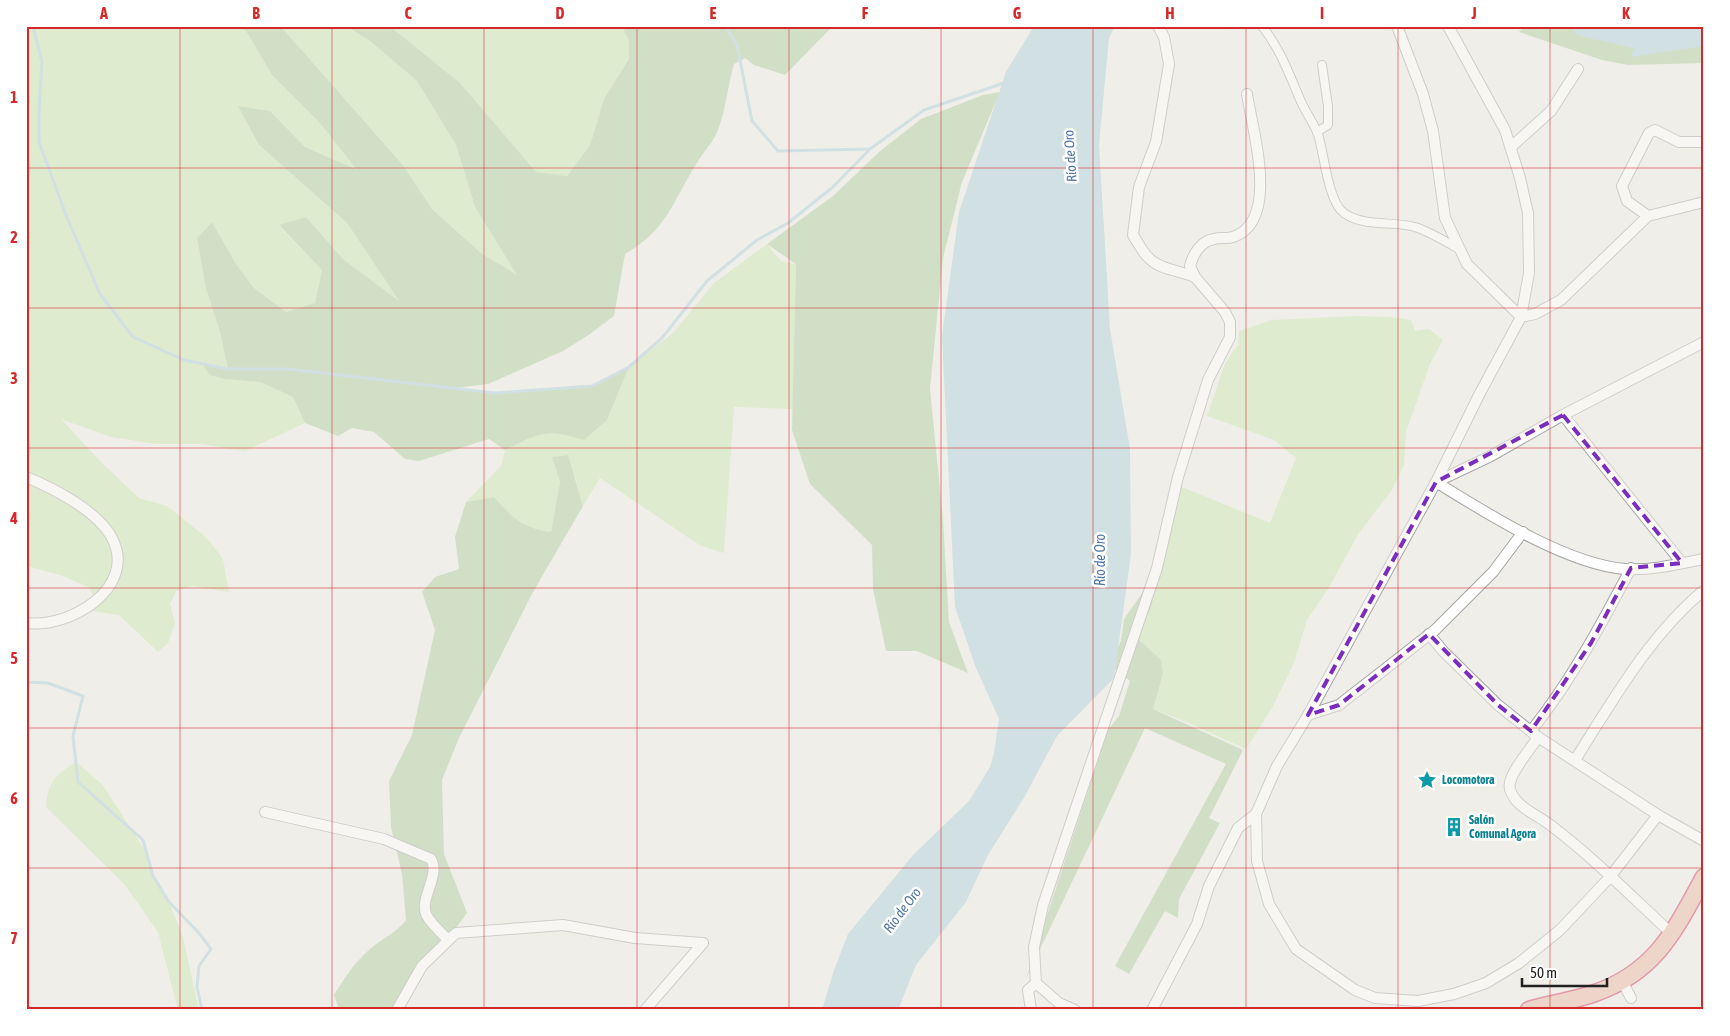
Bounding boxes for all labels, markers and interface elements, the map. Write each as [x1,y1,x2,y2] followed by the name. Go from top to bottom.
[99,4,108,22] text: A
[252,4,260,22] text: B
[404,4,412,22] text: C
[556,4,565,22] text: D
[710,4,717,22] text: E
[862,4,869,22] text: F
[1013,4,1022,22] text: G
[1165,4,1175,22] text: H
[1320,4,1324,22] text: I
[1470,4,1477,22] text: J
[1622,4,1630,22] text: K
[10,88,18,106] text: 1
[1060,129,1080,183] water label: Río de Oro
[10,228,18,246] text: 2
[10,369,18,387] text: 3
[9,509,18,527] text: 4
[1092,534,1108,586] water label: Río de Oro
[10,649,18,667] text: 5
[1416,769,1438,791] place icon: Locomotora
[1442,773,1495,787] place label: Locomotora
[10,789,18,807] text: 6
[1469,813,1536,841] place label: Salón Comunal Agora
[1443,816,1465,838] building icon: Salón Comunal Agora
[880,884,924,936] water label: Río de Oro
[10,929,18,947] text: 7
[1522,956,1608,988] scale bar
[1530,964,1557,981] text: 50 m

